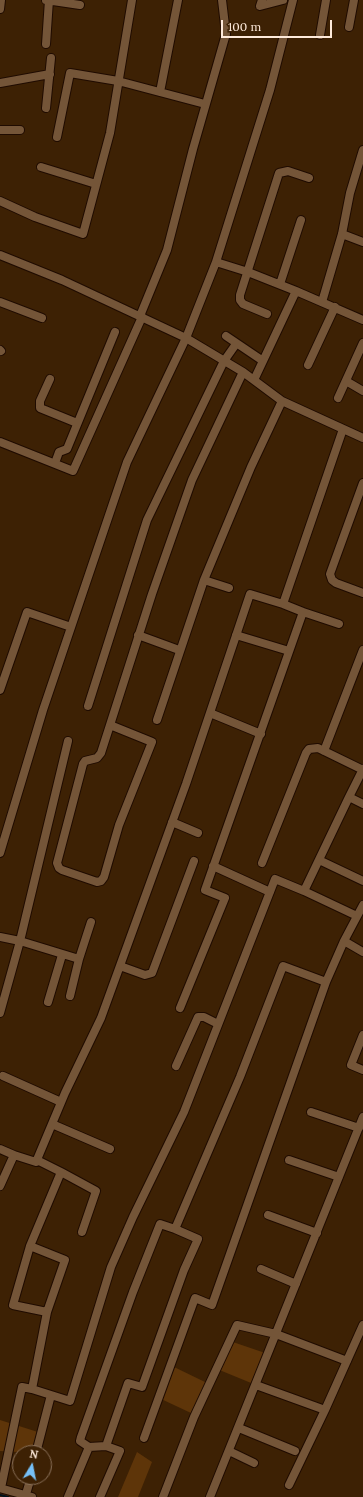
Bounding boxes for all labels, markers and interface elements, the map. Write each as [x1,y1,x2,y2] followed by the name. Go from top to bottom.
[223,12,334,38] scale bar
[228,19,261,34] text: 100 m
[12,1445,52,1485] north arrow
[28,1447,39,1462] text: N

